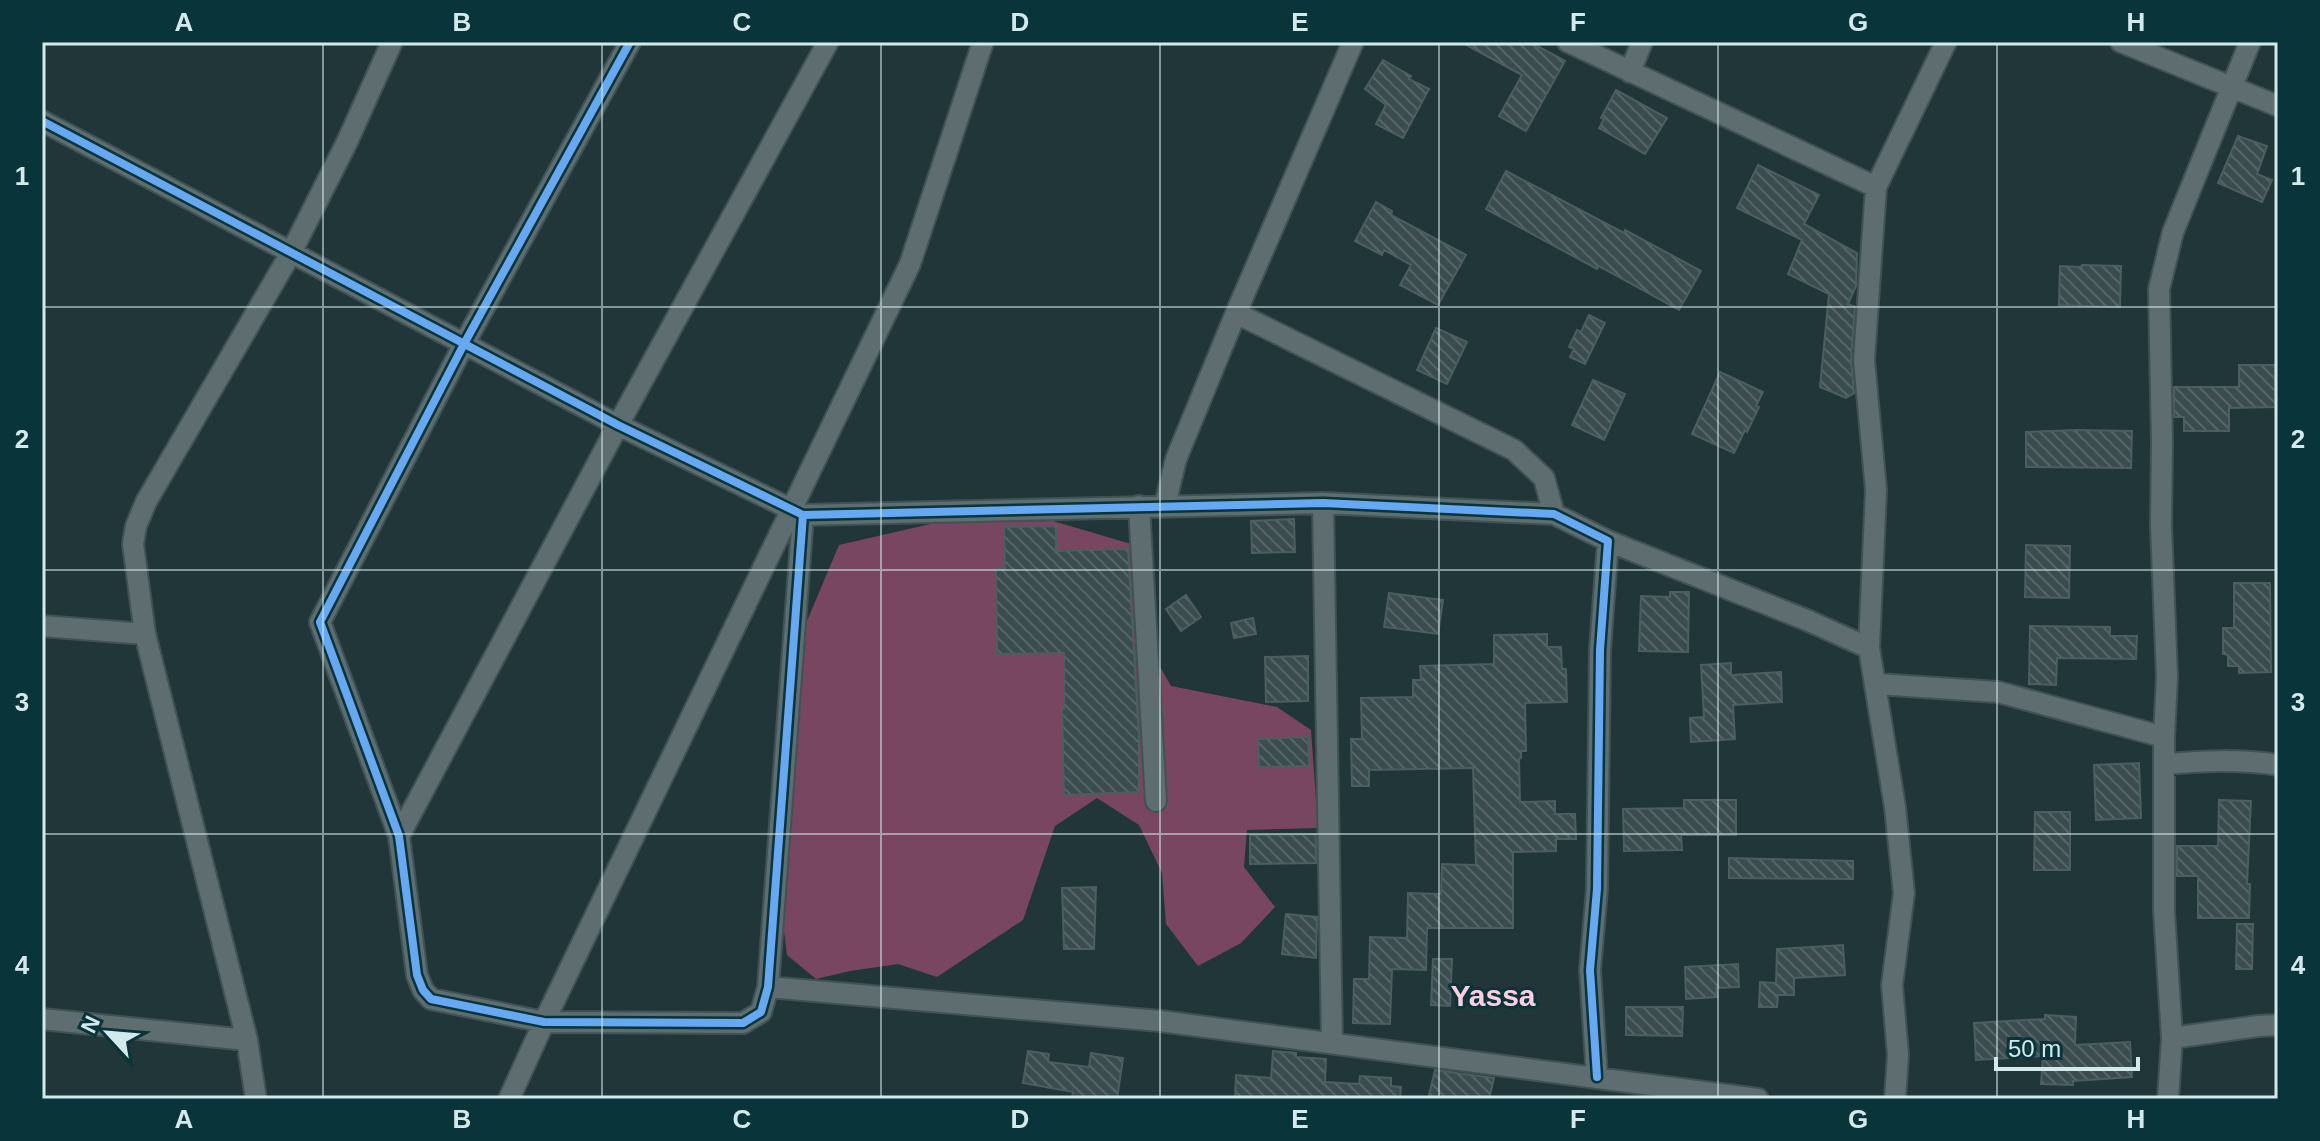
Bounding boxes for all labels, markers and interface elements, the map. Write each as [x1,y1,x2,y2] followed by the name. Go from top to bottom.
[175,7,194,37] text: A
[453,7,471,37] text: B
[733,7,752,37] text: C
[1011,7,1029,37] text: D
[1291,7,1309,37] text: E
[1570,7,1586,37] text: F
[1848,7,1868,37] text: G
[2127,7,2145,37] text: H
[15,161,29,191] text: 1
[2291,161,2305,191] text: 1
[15,424,29,454] text: 2
[2291,424,2305,454] text: 2
[15,687,29,717] text: 3
[2291,687,2305,717] text: 3
[15,950,30,980] text: 4
[2291,950,2306,980] text: 4
[1450,979,1536,1012] district label: Yassa
[68,993,148,1073] north arrow
[76,1012,105,1037] text: N
[1996,1021,2138,1071] scale bar
[2008,1035,2061,1062] text: 50 m
[175,1104,194,1134] text: A
[453,1104,471,1134] text: B
[733,1104,752,1134] text: C
[1011,1104,1029,1134] text: D
[1291,1104,1309,1134] text: E
[1570,1104,1586,1134] text: F
[1848,1104,1868,1134] text: G
[2127,1104,2145,1134] text: H

